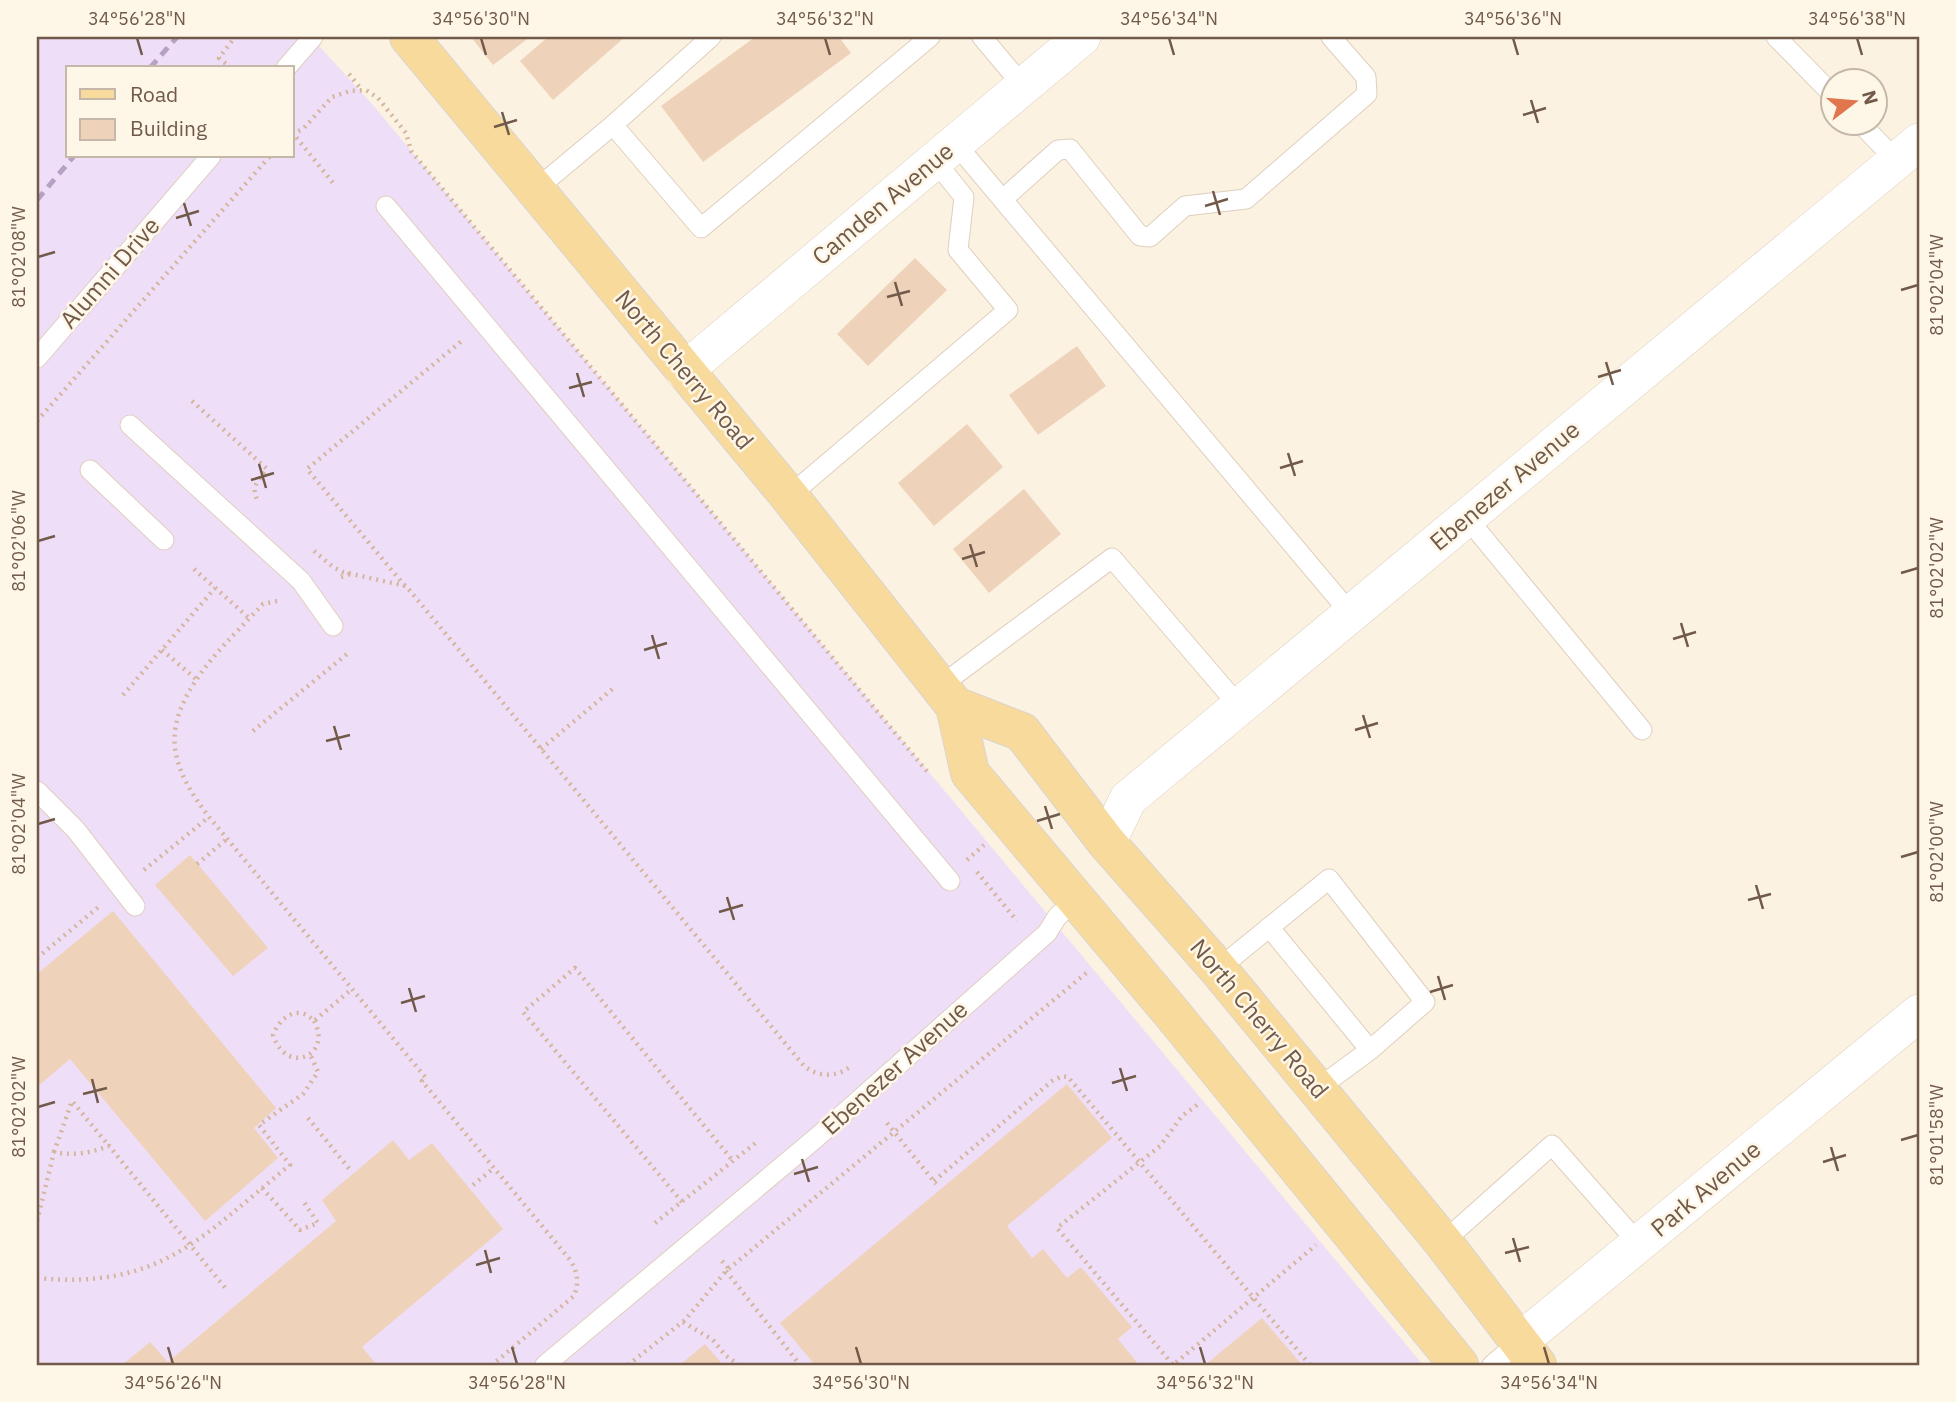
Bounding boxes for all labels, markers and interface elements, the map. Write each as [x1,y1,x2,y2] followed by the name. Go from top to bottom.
[88,7,186,30] text: 34°56'28"N
[432,7,530,30] text: 34°56'30"N
[776,7,874,30] text: 34°56'32"N
[1120,7,1218,30] text: 34°56'34"N
[1464,7,1562,30] text: 34°56'36"N
[1808,7,1906,30] text: 34°56'38"N
[66,66,294,158] legend
[1820,66,1890,136] north arrow
[130,80,178,108] text: Road
[1857,87,1884,107] text: N
[130,114,207,142] text: Building
[805,135,960,272] street label: Camden Avenue
[7,206,30,308] text: 81°02'08"W
[52,210,166,335] street label: Alumni Drive
[1925,234,1948,336] text: 81°02'04"W
[608,283,761,456] street label: North Cherry Road
[1423,413,1586,557] street label: Ebenezer Avenue
[7,490,30,592] text: 81°02'06"W
[1925,517,1948,619] text: 81°02'02"W
[7,773,30,875] text: 81°02'04"W
[1925,801,1948,903] text: 81°02'00"W
[1183,932,1336,1105] street label: North Cherry Road
[814,993,974,1142] street label: Ebenezer Avenue
[7,1056,30,1158] text: 81°02'02"W
[1925,1084,1948,1186] text: 81°01'58"W
[1644,1133,1767,1244] street label: Park Avenue
[124,1371,222,1394] text: 34°56'26"N
[468,1371,566,1394] text: 34°56'28"N
[812,1371,910,1394] text: 34°56'30"N
[1156,1371,1254,1394] text: 34°56'32"N
[1500,1371,1598,1394] text: 34°56'34"N

